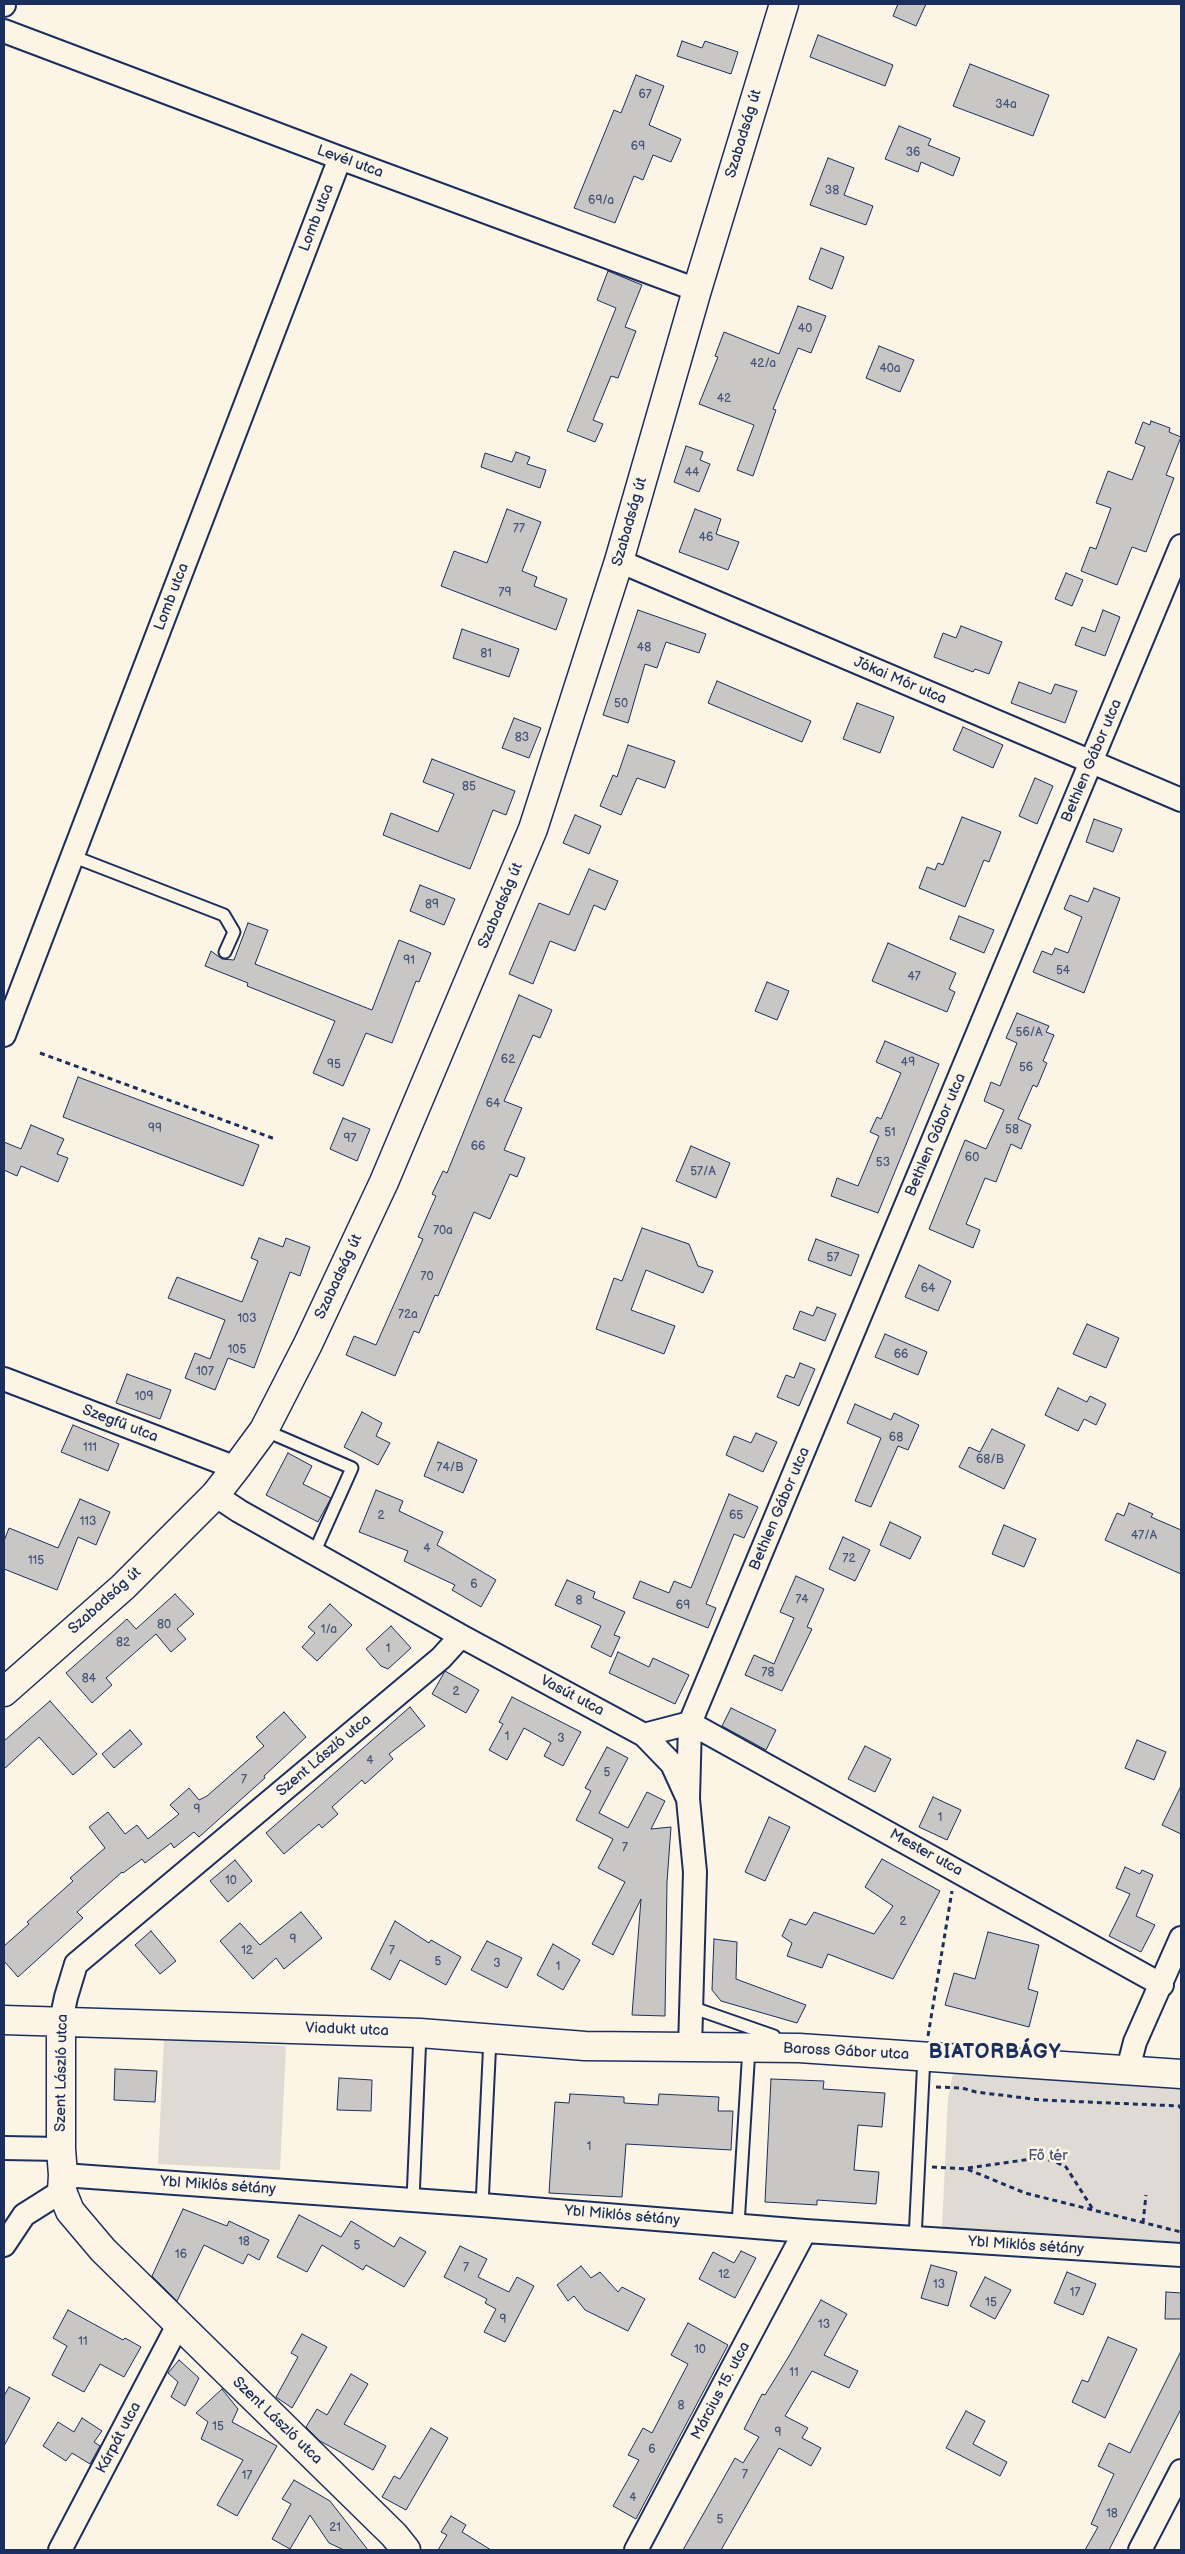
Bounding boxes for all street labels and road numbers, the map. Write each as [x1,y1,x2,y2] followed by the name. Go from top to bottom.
[722,88,766,180] street label: Szabadság út
[314,142,386,182] street label: Levél utca
[296,182,338,254] street label: Lomb utca
[609,476,651,568] street label: Szabadság út
[151,561,193,633] street label: Lomb utca
[851,653,949,709] street label: Jókai Mór utca
[1058,697,1126,825] street label: Bethlen Gábor utca
[475,860,527,952] street label: Szabadság út
[902,1071,970,1199] street label: Bethlen Gábor utca
[311,1232,367,1322] street label: Szabadság út
[80,1401,160,1447] street label: Szegfű utca
[746,1445,814,1573] street label: Bethlen Gábor utca
[65,1564,145,1638] street label: Szabadság út
[537,1672,607,1720] street label: Vasút utca
[273,1711,375,1801] street label: Szent László utca
[886,1826,966,1880] street label: Mester utca
[52,2014,72,2132] street label: Szent László utca
[305,2020,389,2040] street label: Viadukt utca
[782,2040,910,2064] street label: Baross Gábor utca
[160,2173,276,2199] street label: Ybl Miklós sétány
[563,2202,681,2230] street label: Ybl Miklós sétány
[968,2233,1084,2259] street label: Ybl Miklós sétány
[688,2339,754,2443] street label: Március 15. utca
[228,2374,326,2468] street label: Szent László utca
[93,2399,145,2477] street label: Kárpát utca

